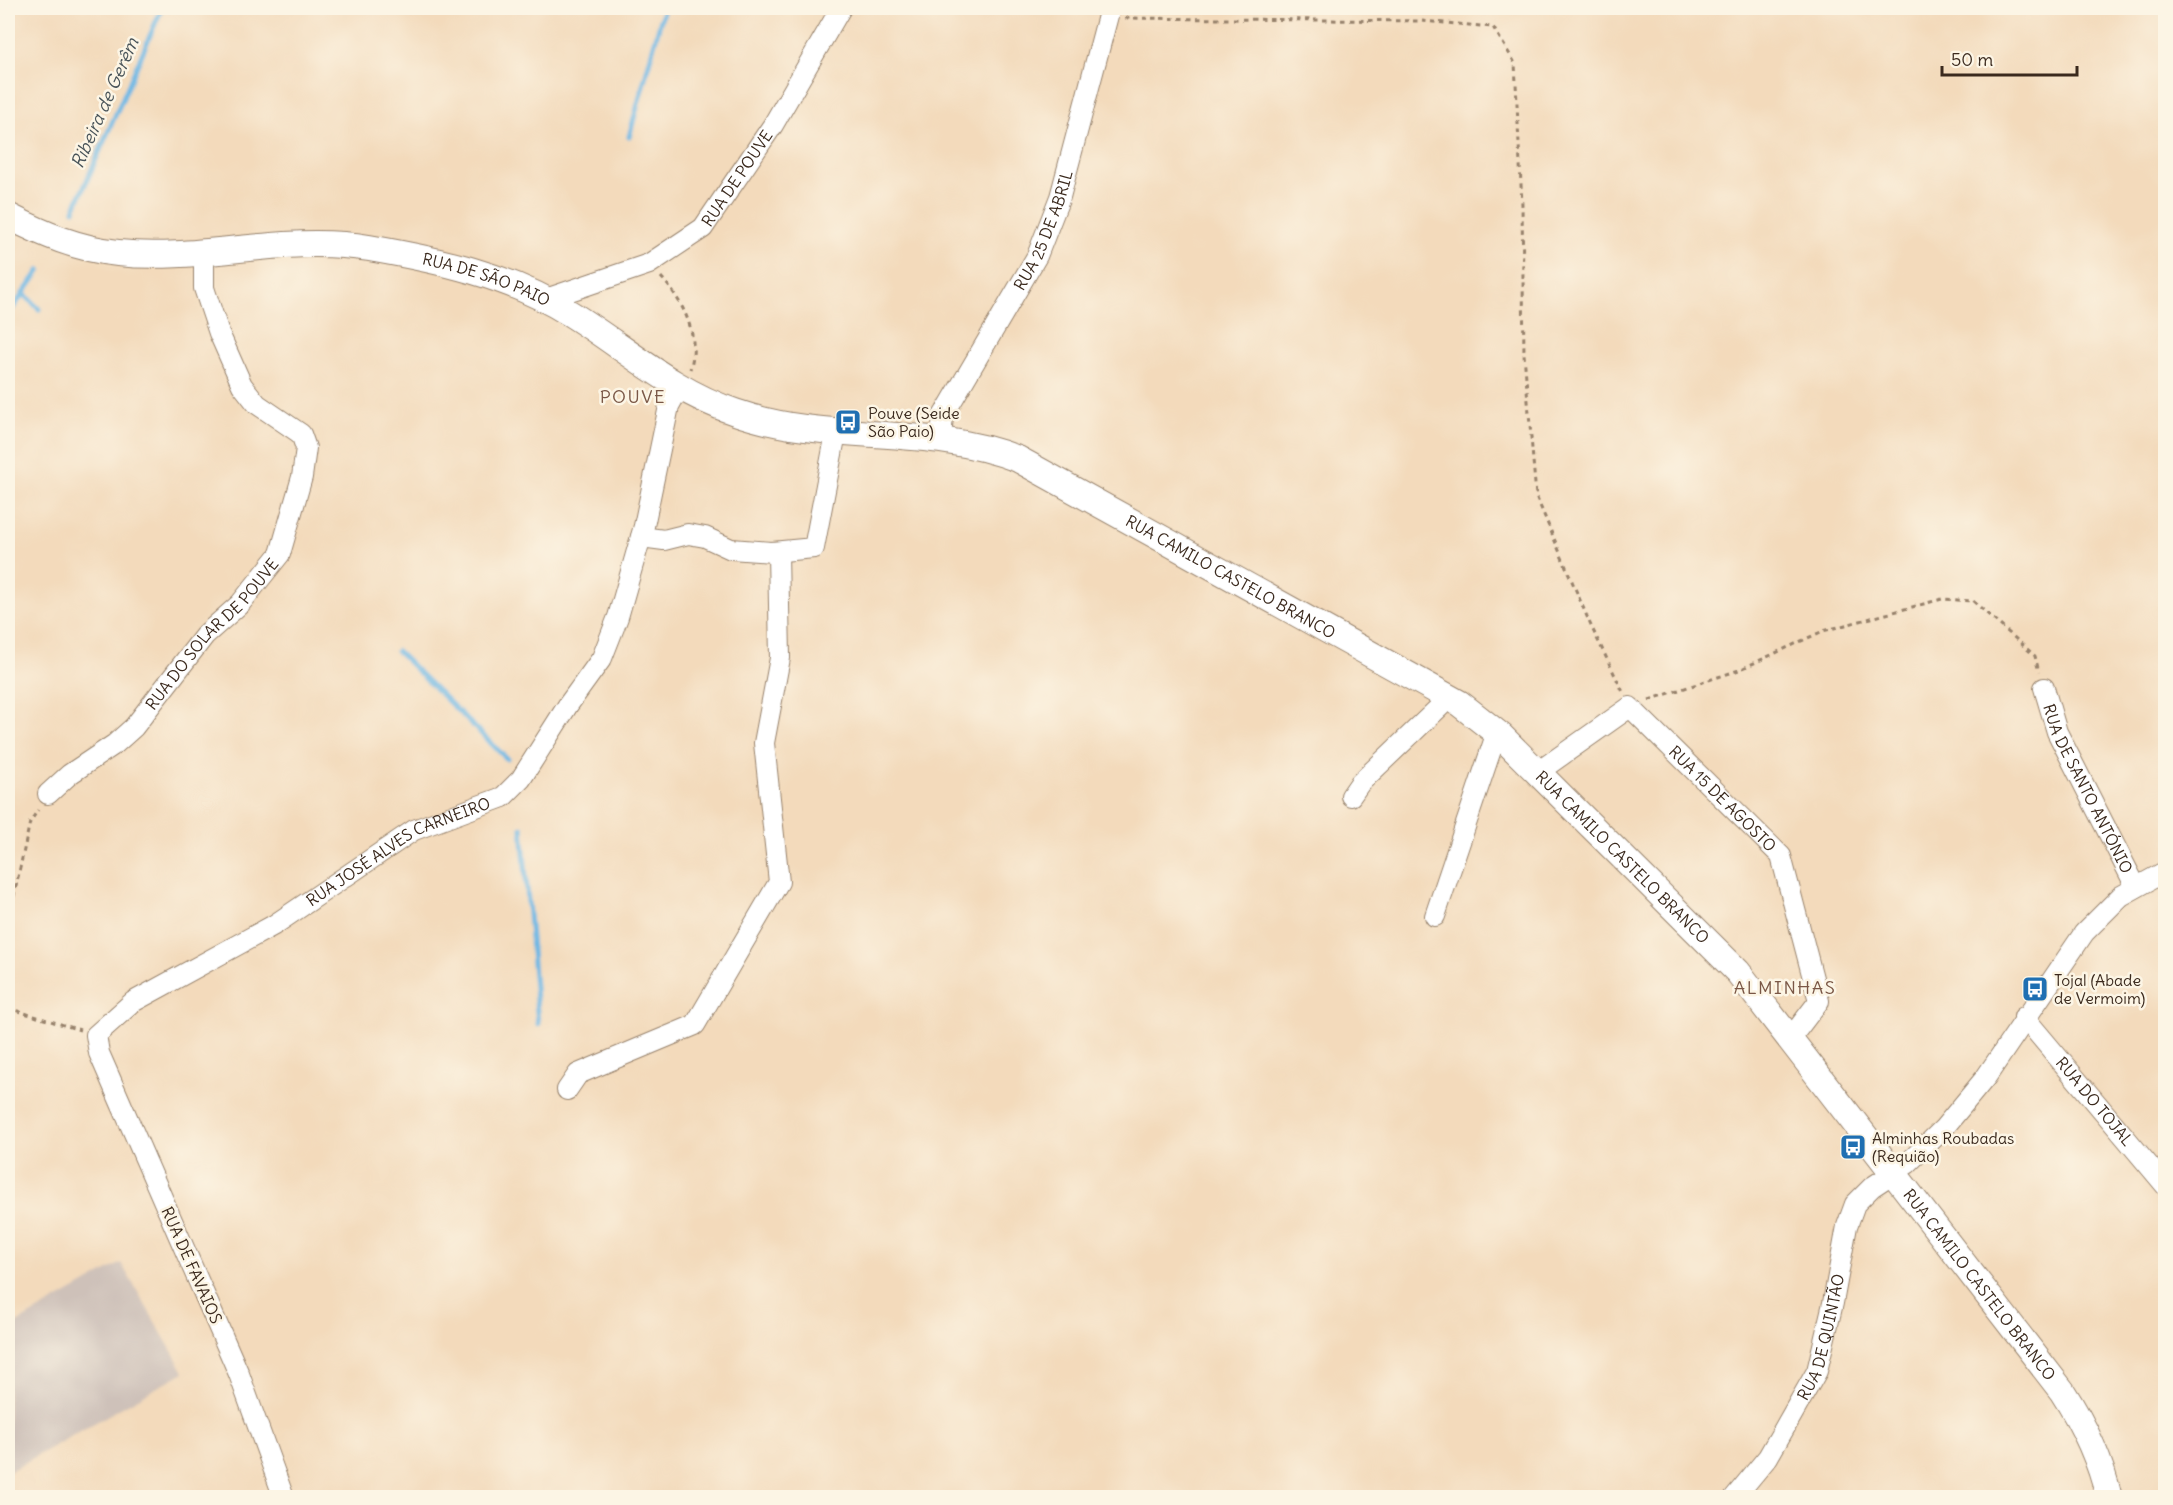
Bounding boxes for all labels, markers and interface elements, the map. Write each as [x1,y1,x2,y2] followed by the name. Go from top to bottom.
[65,33,144,172] water label: Ribeira de Gerêm
[1942,39,2077,77] scale bar
[1951,48,1993,71] text: 50 m
[697,126,777,230] street label: RUA DE POUVE
[1009,168,1077,294] street label: RUA 25 DE ABRIL
[421,248,553,310] street label: RUA DE SÃO PAIO
[600,385,666,408] district label: POUVE
[868,403,960,441] place label: Pouve (Seide São Paio)
[833,407,863,437] bus stop icon: Pouve (Seide São Paio)
[1122,511,1339,643] street label: RUA CAMILO CASTELO BRANCO
[141,554,283,714] street label: RUA DO SOLAR DE POUVE
[2039,701,2137,877] street label: RUA DE SANTO ANTÓNIO
[1665,741,1781,856] street label: RUA 15 DE AGOSTO
[1532,766,1714,948] street label: RUA CAMILO CASTELO BRANCO
[302,793,493,910] street label: RUA JOSÉ ALVES CARNEIRO
[2054,970,2145,1008] place label: Tojal (Abade de Vermoim)
[2020,974,2050,1004] bus stop icon: Tojal (Abade de Vermoim)
[1734,976,1836,999] district label: ALMINHAS
[2052,1053,2138,1150] street label: RUA DO TOJAL
[1872,1128,2014,1166] place label: Alminhas Roubadas (Requião)
[1838,1132,1868,1162] bus stop icon: Alminhas Roubadas (Requião)
[1899,1185,2060,1384] street label: RUA CAMILO CASTELO BRANCO
[157,1204,227,1327] street label: RUA DE FAVAIOS
[1793,1272,1848,1404] street label: RUA DE QUINTÃO

